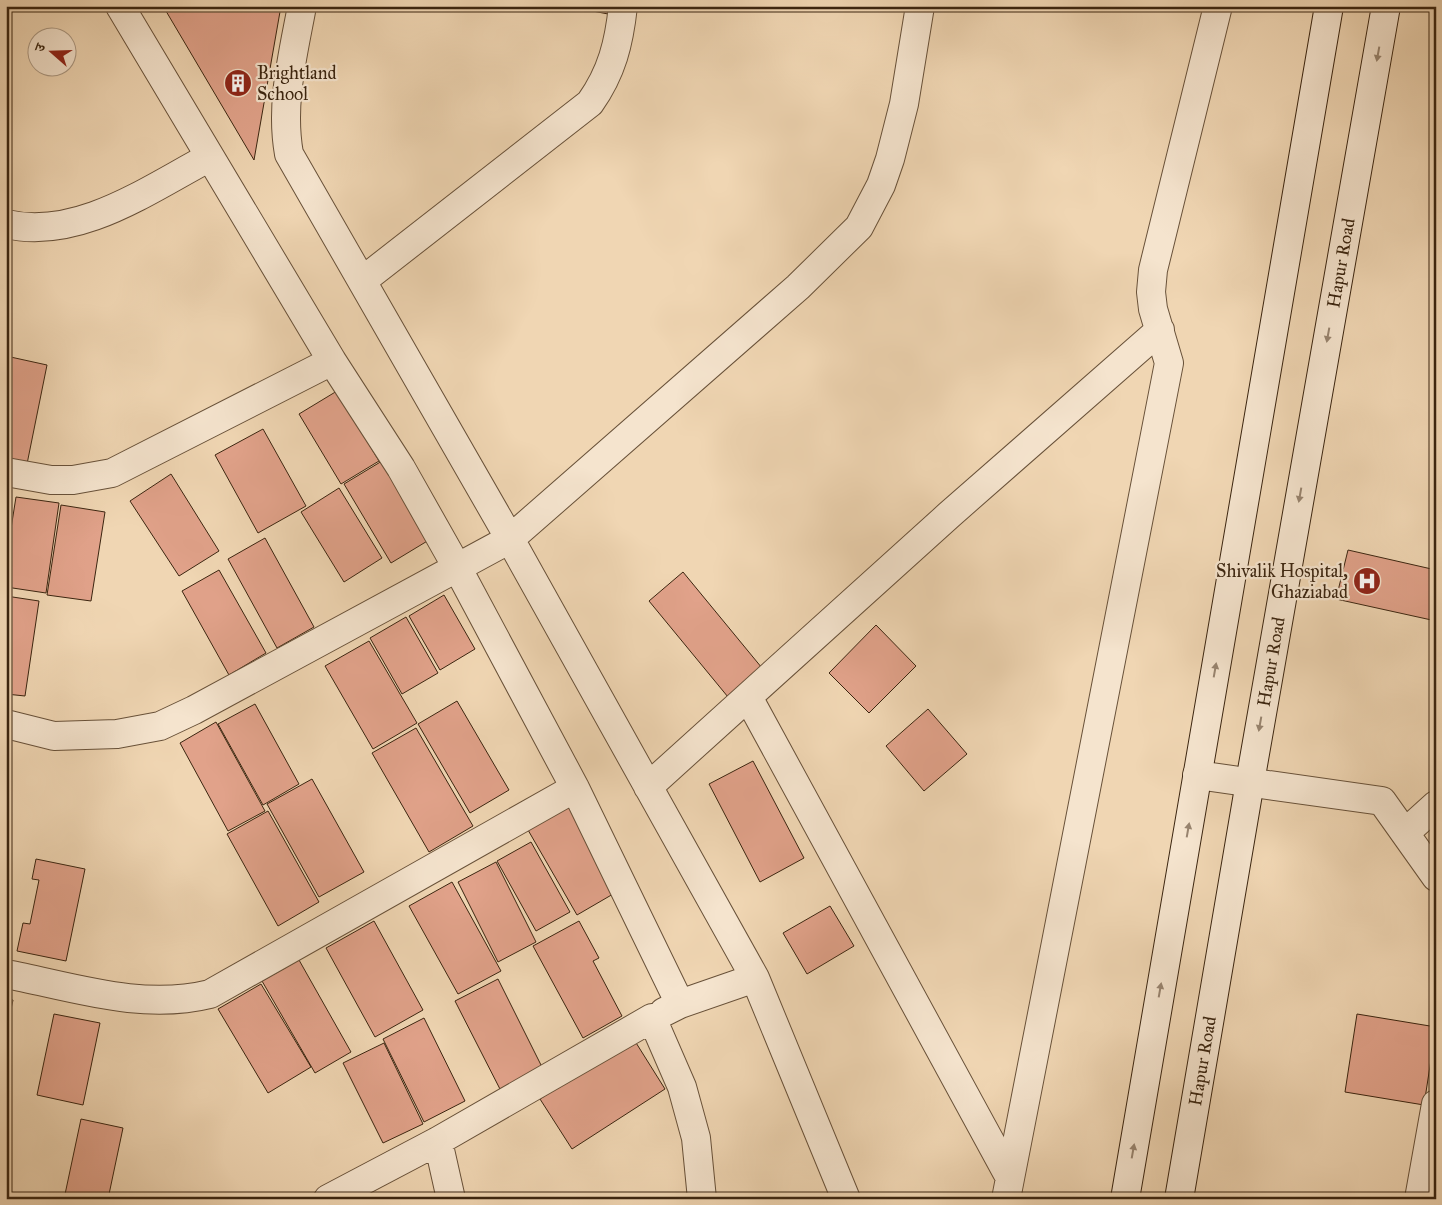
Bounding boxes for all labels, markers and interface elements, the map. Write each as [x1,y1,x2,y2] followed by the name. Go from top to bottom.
[28,28,78,78] north arrow
[31,41,50,55] text: उ
[1373,47,1381,63] one-way arrow
[257,62,336,105] place label: Brightland School
[223,68,253,98] building icon: Brightland School
[1322,216,1360,310] street label: Hapur Road
[1324,327,1332,343] one-way arrow
[1296,487,1304,503] one-way arrow
[1216,560,1348,603] place label: Shivalik Hospital, Ghaziabad
[1352,566,1382,596] hospital icon: Shivalik Hospital, Ghaziabad
[1252,615,1290,708] street label: Hapur Road
[1211,662,1219,678] one-way arrow
[1255,716,1263,732] one-way arrow
[1184,822,1192,838] one-way arrow
[1157,982,1165,998] one-way arrow
[1184,1014,1221,1108] street label: Hapur Road
[1130,1142,1138,1158] one-way arrow

